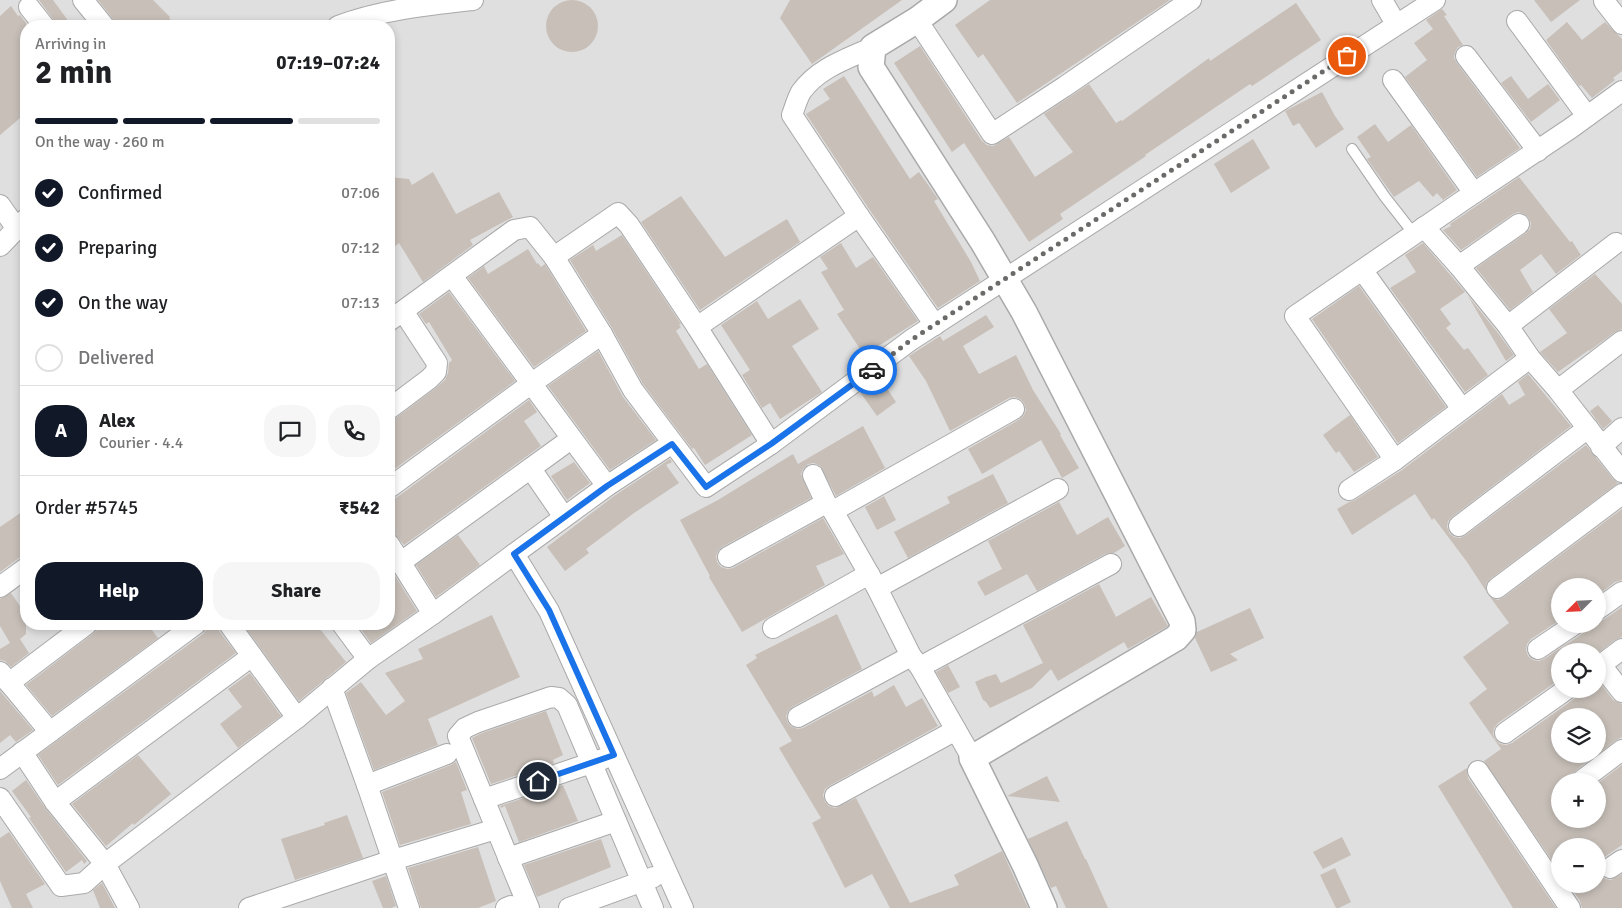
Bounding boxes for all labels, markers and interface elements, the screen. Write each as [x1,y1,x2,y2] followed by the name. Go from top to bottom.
[35,34,106,54] text: Arriving in
[1326,35,1368,77] pin
[1333,42,1361,70] icon: bag
[276,51,380,75] text: 07:19–07:24
[35,53,112,92] text: 2 min
[35,132,165,152] text: On the way · 260 m
[35,179,63,207] icon: check
[78,181,162,205] text: Confirmed
[341,183,380,203] text: 07:06
[35,234,63,262] icon: check
[78,236,157,260] text: Preparing
[341,238,380,258] text: 07:12
[35,289,63,317] icon: check
[78,291,168,315] text: On the way
[341,293,380,313] text: 07:13
[847,345,897,395] courier
[78,346,154,370] text: Delivered
[858,356,886,384] icon: car
[264,405,316,457] button: chat
[328,405,380,457] button: phone
[99,409,135,433] text: Alex
[55,419,67,443] text: A
[99,433,183,453] text: Courier · 4.4
[35,496,138,520] text: Order #5745
[339,496,380,520] text: ₹542
[35,562,203,620] button: Help
[213,562,380,620] button: Share
[1551,578,1606,632] north arrow
[1551,578,1606,893] map controls
[1551,643,1606,698] button: locate
[1551,708,1606,763] button: layers
[517,760,559,802] pin
[524,767,552,795] icon: home
[1551,773,1606,828] button: +
[1551,838,1606,893] button: −

